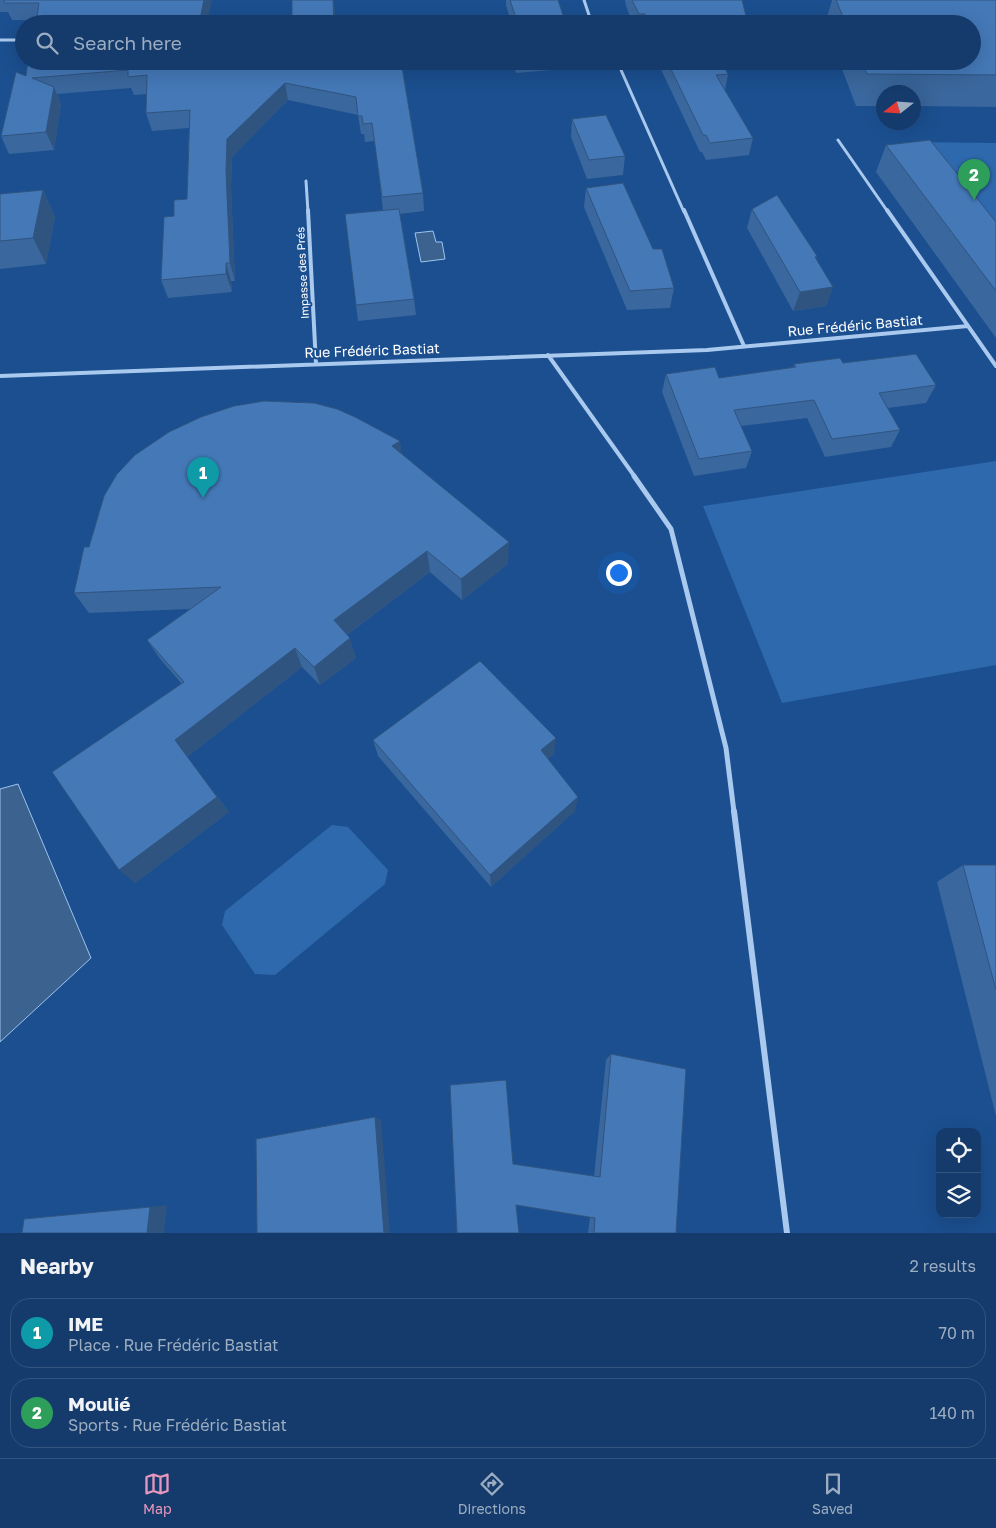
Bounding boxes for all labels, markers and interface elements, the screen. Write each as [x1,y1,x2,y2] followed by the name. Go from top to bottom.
[15,15,981,70] search box
[33,29,61,57] icon: search
[73,31,182,54] text: Search here
[876,85,921,130] north arrow
[958,159,990,200] pin: 2
[293,226,311,319] street label: Impasse des Prés
[787,311,923,339] street label: Rue Frédéric Bastiat
[304,339,440,361] street label: Rue Frédéric Bastiat
[187,457,219,498] pin: 1
[606,560,632,586] your location
[936,1128,981,1218] map controls
[936,1128,981,1173] button: locate
[936,1173,981,1218] button: layers
[20,1253,94,1279] text: Nearby
[910,1256,976,1276] text: 2 results
[68,1312,103,1335] text: IME
[33,1323,41,1343] text: 1
[938,1323,975,1343] text: 70 m
[68,1335,278,1355] text: Place · Rue Frédéric Bastiat
[68,1392,130,1415] text: Moulié
[32,1403,42,1423] text: 2
[929,1403,975,1423] text: 140 m
[68,1415,287,1435] text: Sports · Rue Frédéric Bastiat
[143,1470,172,1517] tab: Map
[458,1470,526,1517] tab: Directions
[812,1470,853,1517] tab: Saved

